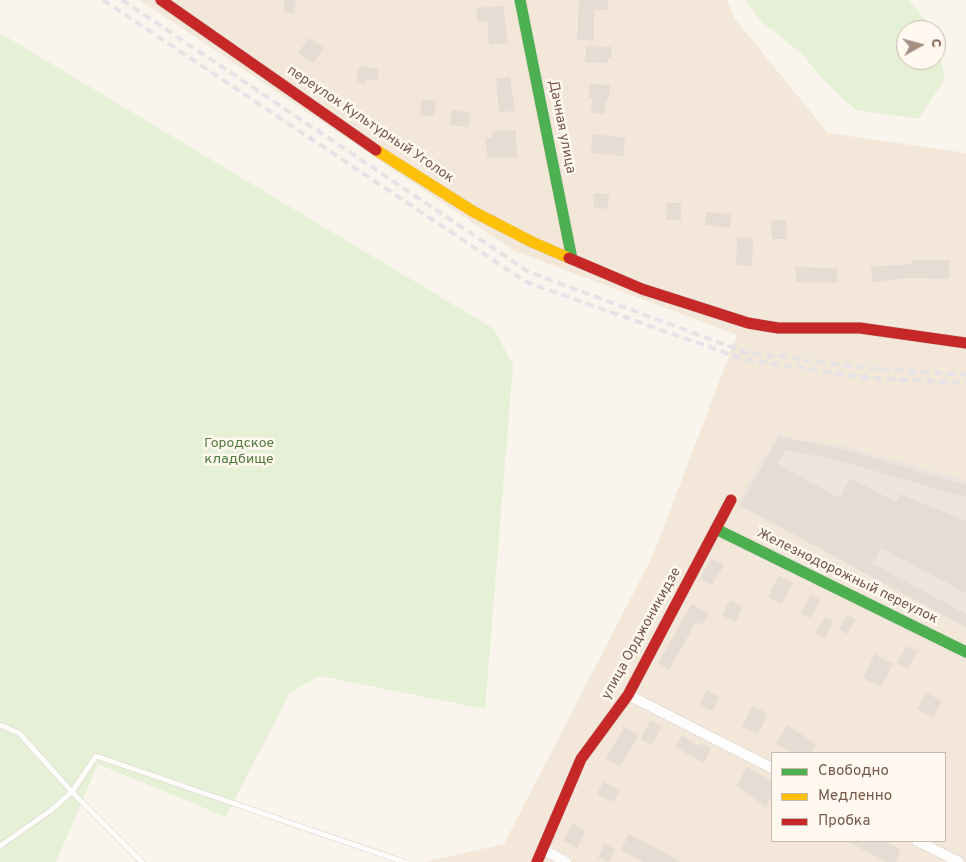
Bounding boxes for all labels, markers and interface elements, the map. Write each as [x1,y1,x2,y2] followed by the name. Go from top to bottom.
[896,20,946,70] north arrow
[926,38,944,49] text: С
[283,63,457,187] street label: переулок Культурный Уголок
[544,79,578,175] street label: Дачная улица
[204,436,274,468] park label: Городское кладбище
[754,526,940,628] street label: Железнодорожный переулок
[599,565,685,703] street label: улица Орджоникидзе
[771,752,946,842] legend
[818,762,889,781] text: Свободно
[818,787,892,806] text: Медленно
[818,812,870,831] text: Пробка

